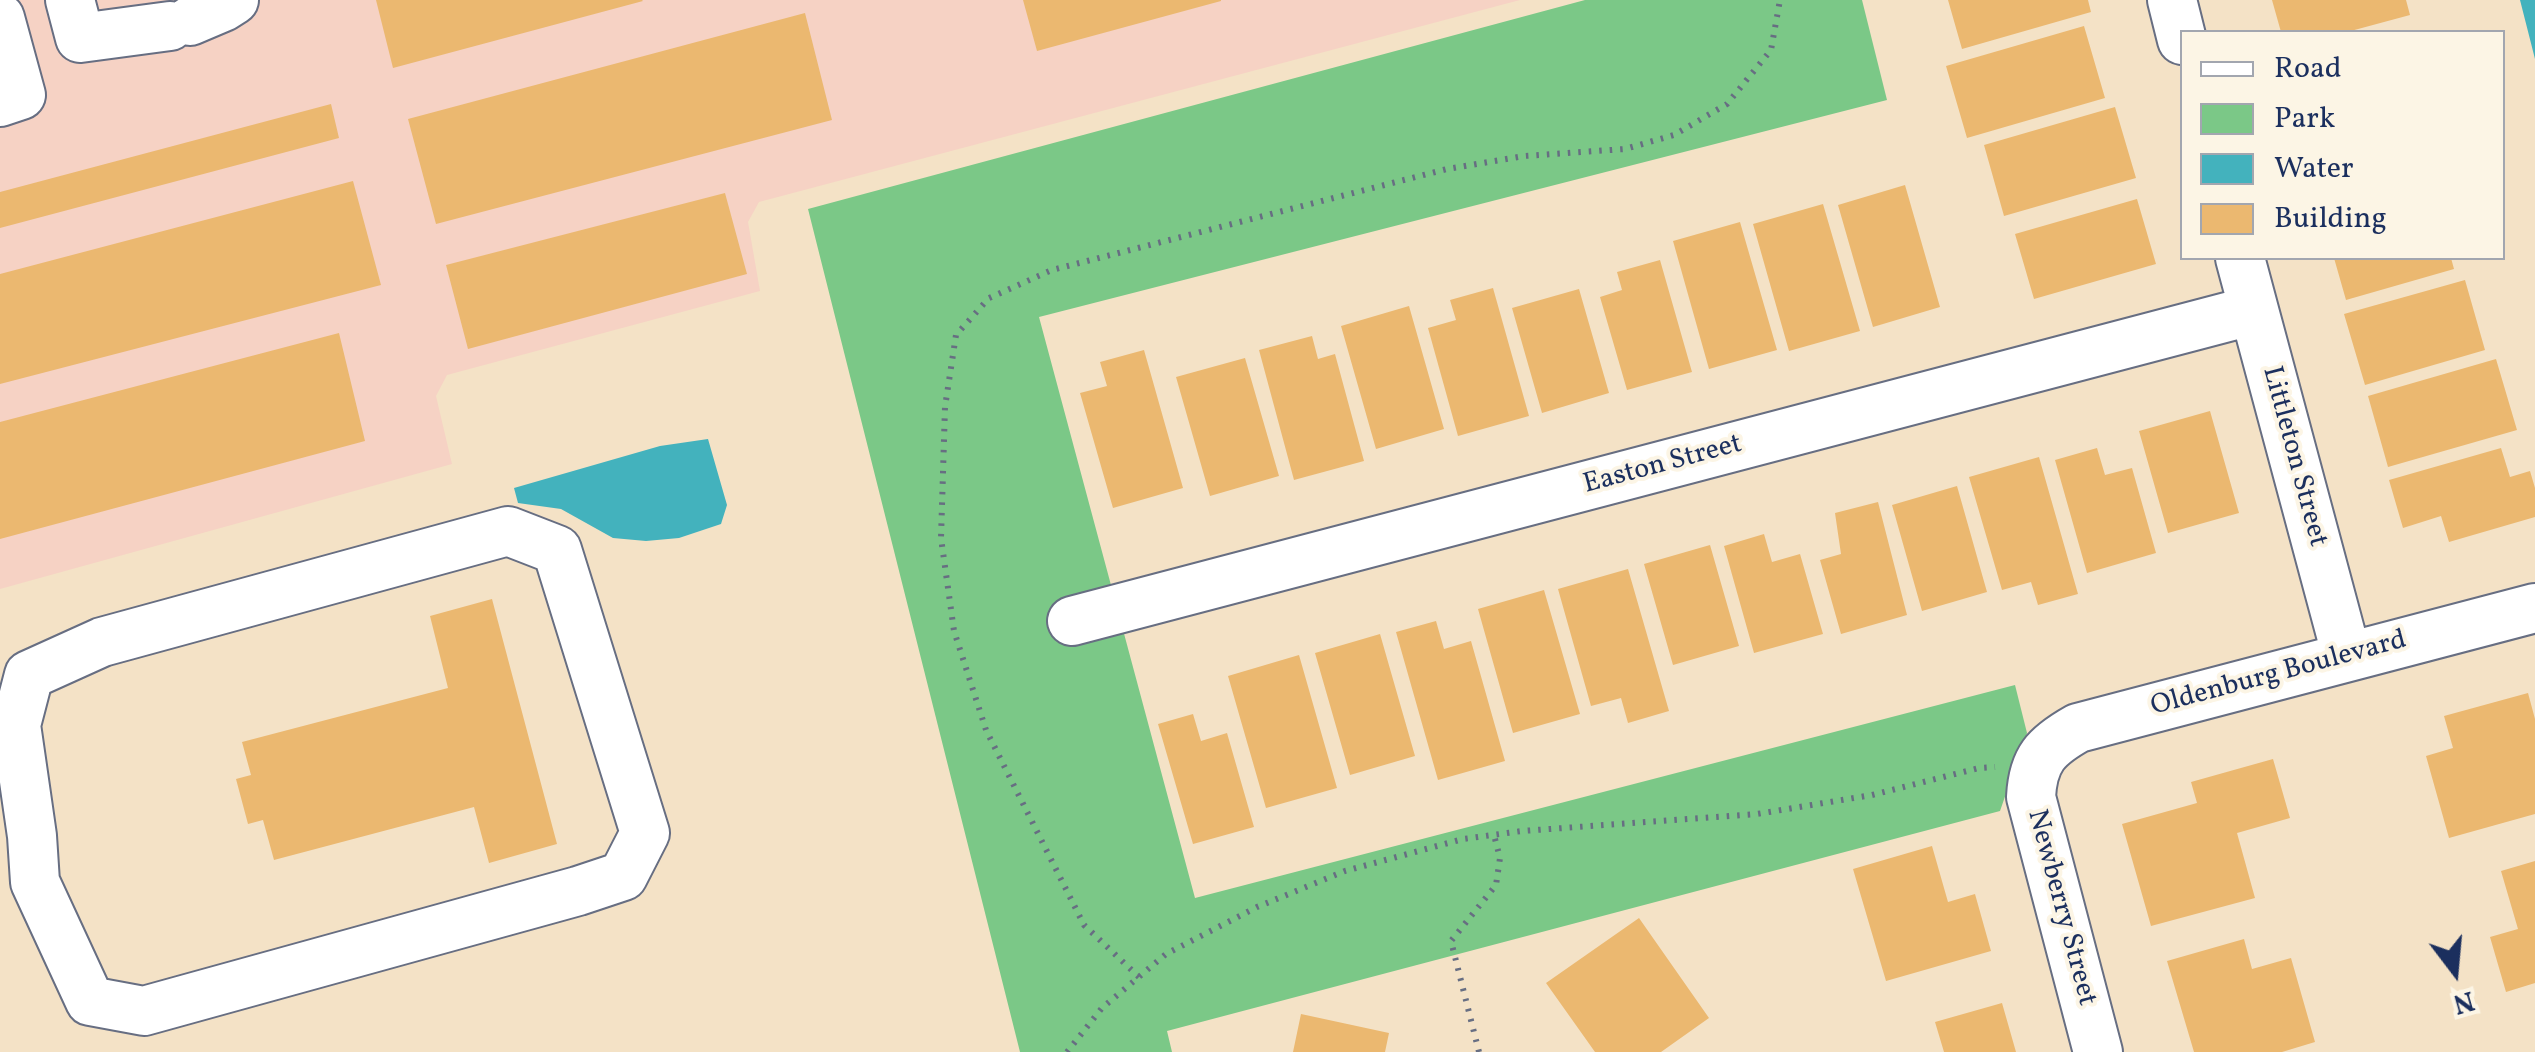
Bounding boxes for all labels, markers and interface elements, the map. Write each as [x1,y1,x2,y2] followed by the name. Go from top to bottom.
[2180,30,2505,260] legend
[2274,48,2342,90] text: Road
[2274,98,2335,140] text: Park
[2274,148,2354,190] text: Water
[2274,198,2387,240] text: Building
[2253,363,2333,551] street label: Littleton Street
[1580,429,1746,503] street label: Easton Street
[2148,625,2410,725] street label: Oldenburg Boulevard
[2018,806,2102,1010] street label: Newberry Street
[2405,922,2505,1022] north arrow
[2448,980,2479,1023] text: N

